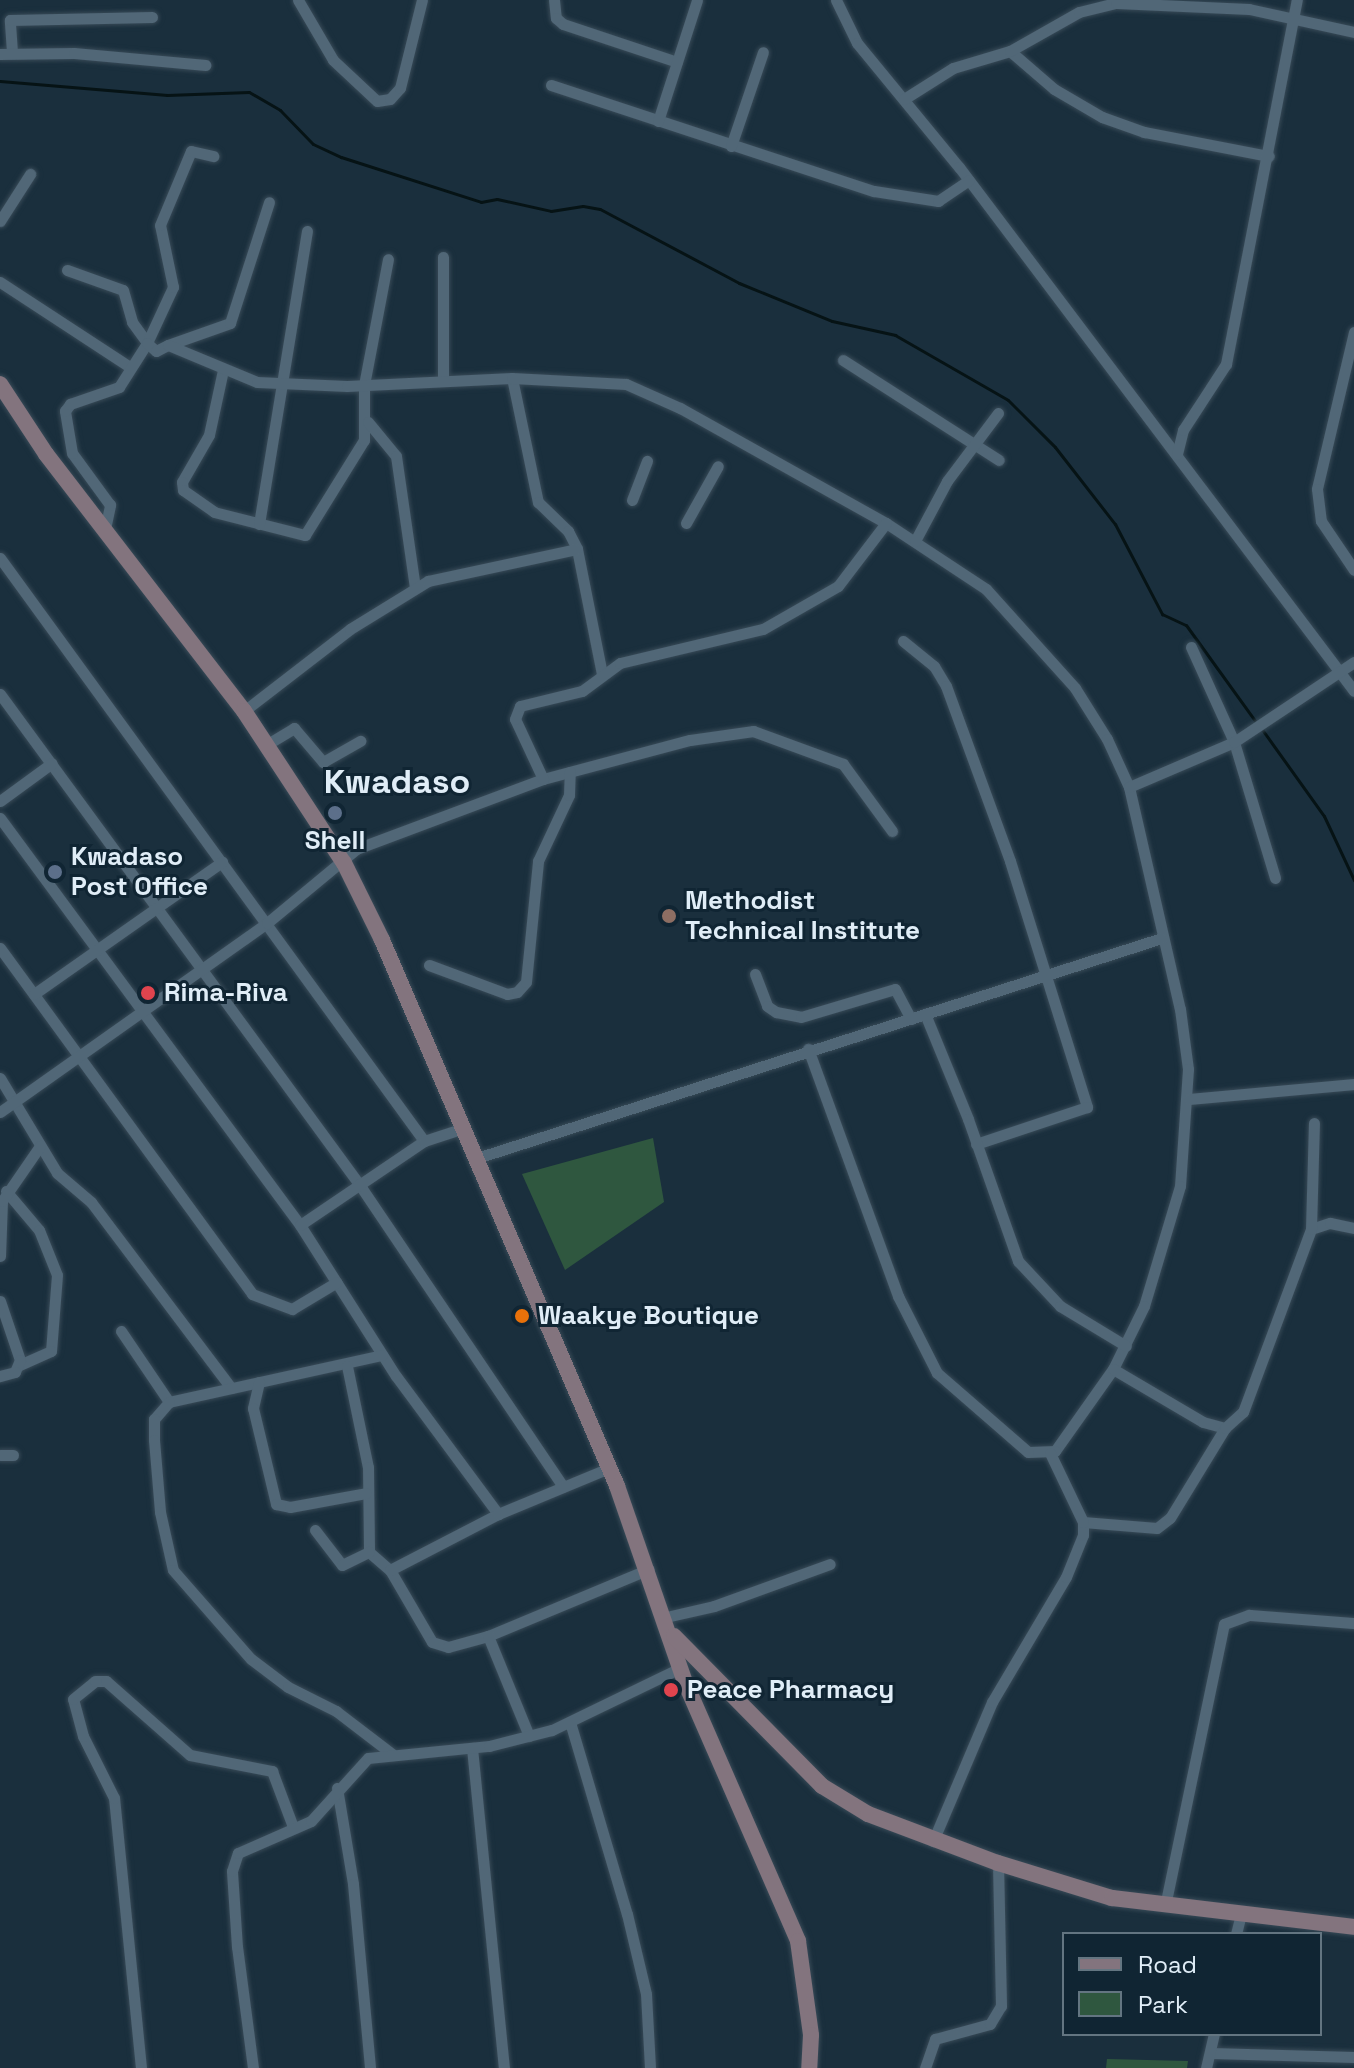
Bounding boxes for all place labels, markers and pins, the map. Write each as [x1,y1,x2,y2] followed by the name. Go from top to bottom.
[326,804,344,822] marker: Shell
[305,825,365,857] place label: Shell
[71,841,208,902] place label: Kwadaso Post Office
[46,863,64,881] marker: Kwadaso Post Office
[685,885,920,946] place label: Methodist Technical Institute
[660,907,678,925] marker: Methodist Technical Institute
[164,977,288,1009] place label: Rima-Riva
[139,984,157,1002] marker: Rima-Riva
[538,1300,759,1332] place label: Waakye Boutique
[513,1307,531,1325] marker: Waakye Boutique
[687,1674,894,1706] place label: Peace Pharmacy
[662,1681,680,1699] marker: Peace Pharmacy

